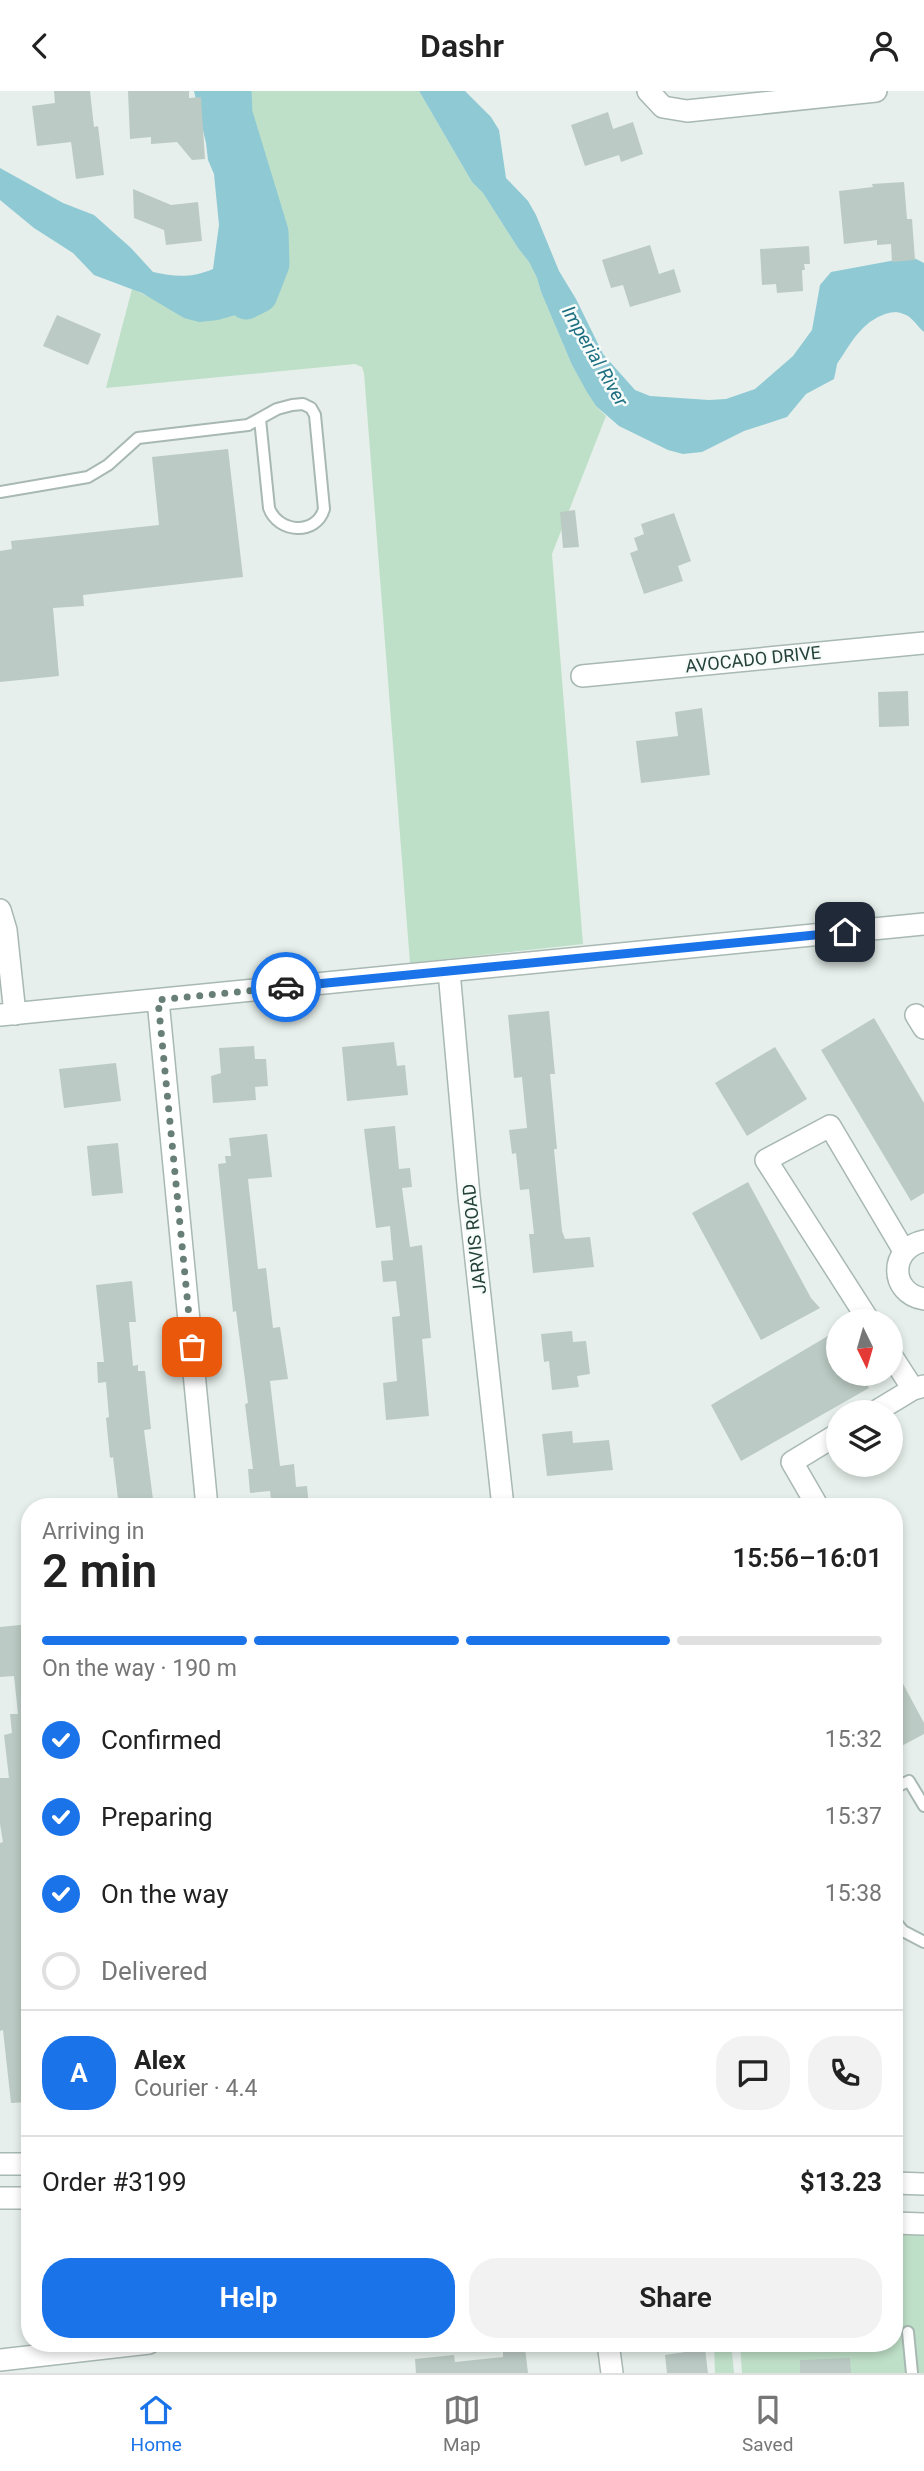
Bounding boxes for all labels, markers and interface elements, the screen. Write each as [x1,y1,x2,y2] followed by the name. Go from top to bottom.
[21,27,59,65] icon: back
[420,27,504,65] text: Dashr
[865,27,903,65] icon: person
[557,302,633,411] water label: Imperial River
[684,641,822,677] street label: AVOCADO DRIVE
[815,902,875,962] pin
[826,913,864,951] icon: home
[251,952,321,1022] courier
[267,968,305,1006] icon: car
[458,1183,490,1295] street label: JARVIS ROAD
[826,1309,903,1386] north arrow
[826,1309,903,1477] map controls
[162,1317,222,1377] pin
[173,1328,211,1366] icon: bag
[826,1400,903,1477] button: layers
[42,1518,145,1545] text: Arriving in
[732,1543,882,1573] text: 15:56–16:01
[42,1544,157,1598] text: 2 min
[42,1655,237,1682] text: On the way · 190 m
[42,1721,80,1759] icon: check
[101,1725,222,1755] text: Confirmed
[825,1726,882,1753] text: 15:32
[42,1798,80,1836] icon: check
[101,1802,213,1832] text: Preparing
[825,1803,882,1830] text: 15:37
[42,1875,80,1913] icon: check
[101,1879,229,1909] text: On the way
[825,1880,882,1907] text: 15:38
[101,1956,208,1986] text: Delivered
[716,2036,790,2110] button: chat
[808,2036,882,2110] button: phone
[134,2045,186,2075] text: Alex
[70,2058,88,2088] text: A
[134,2075,257,2102] text: Courier · 4.4
[42,2167,187,2197] text: Order #3199
[800,2167,882,2197] text: $13.23
[42,2258,455,2338] button: Help
[469,2258,882,2338] button: Share
[131,2391,182,2456] tab: Home
[443,2391,481,2456] tab: Map
[742,2391,793,2456] tab: Saved

